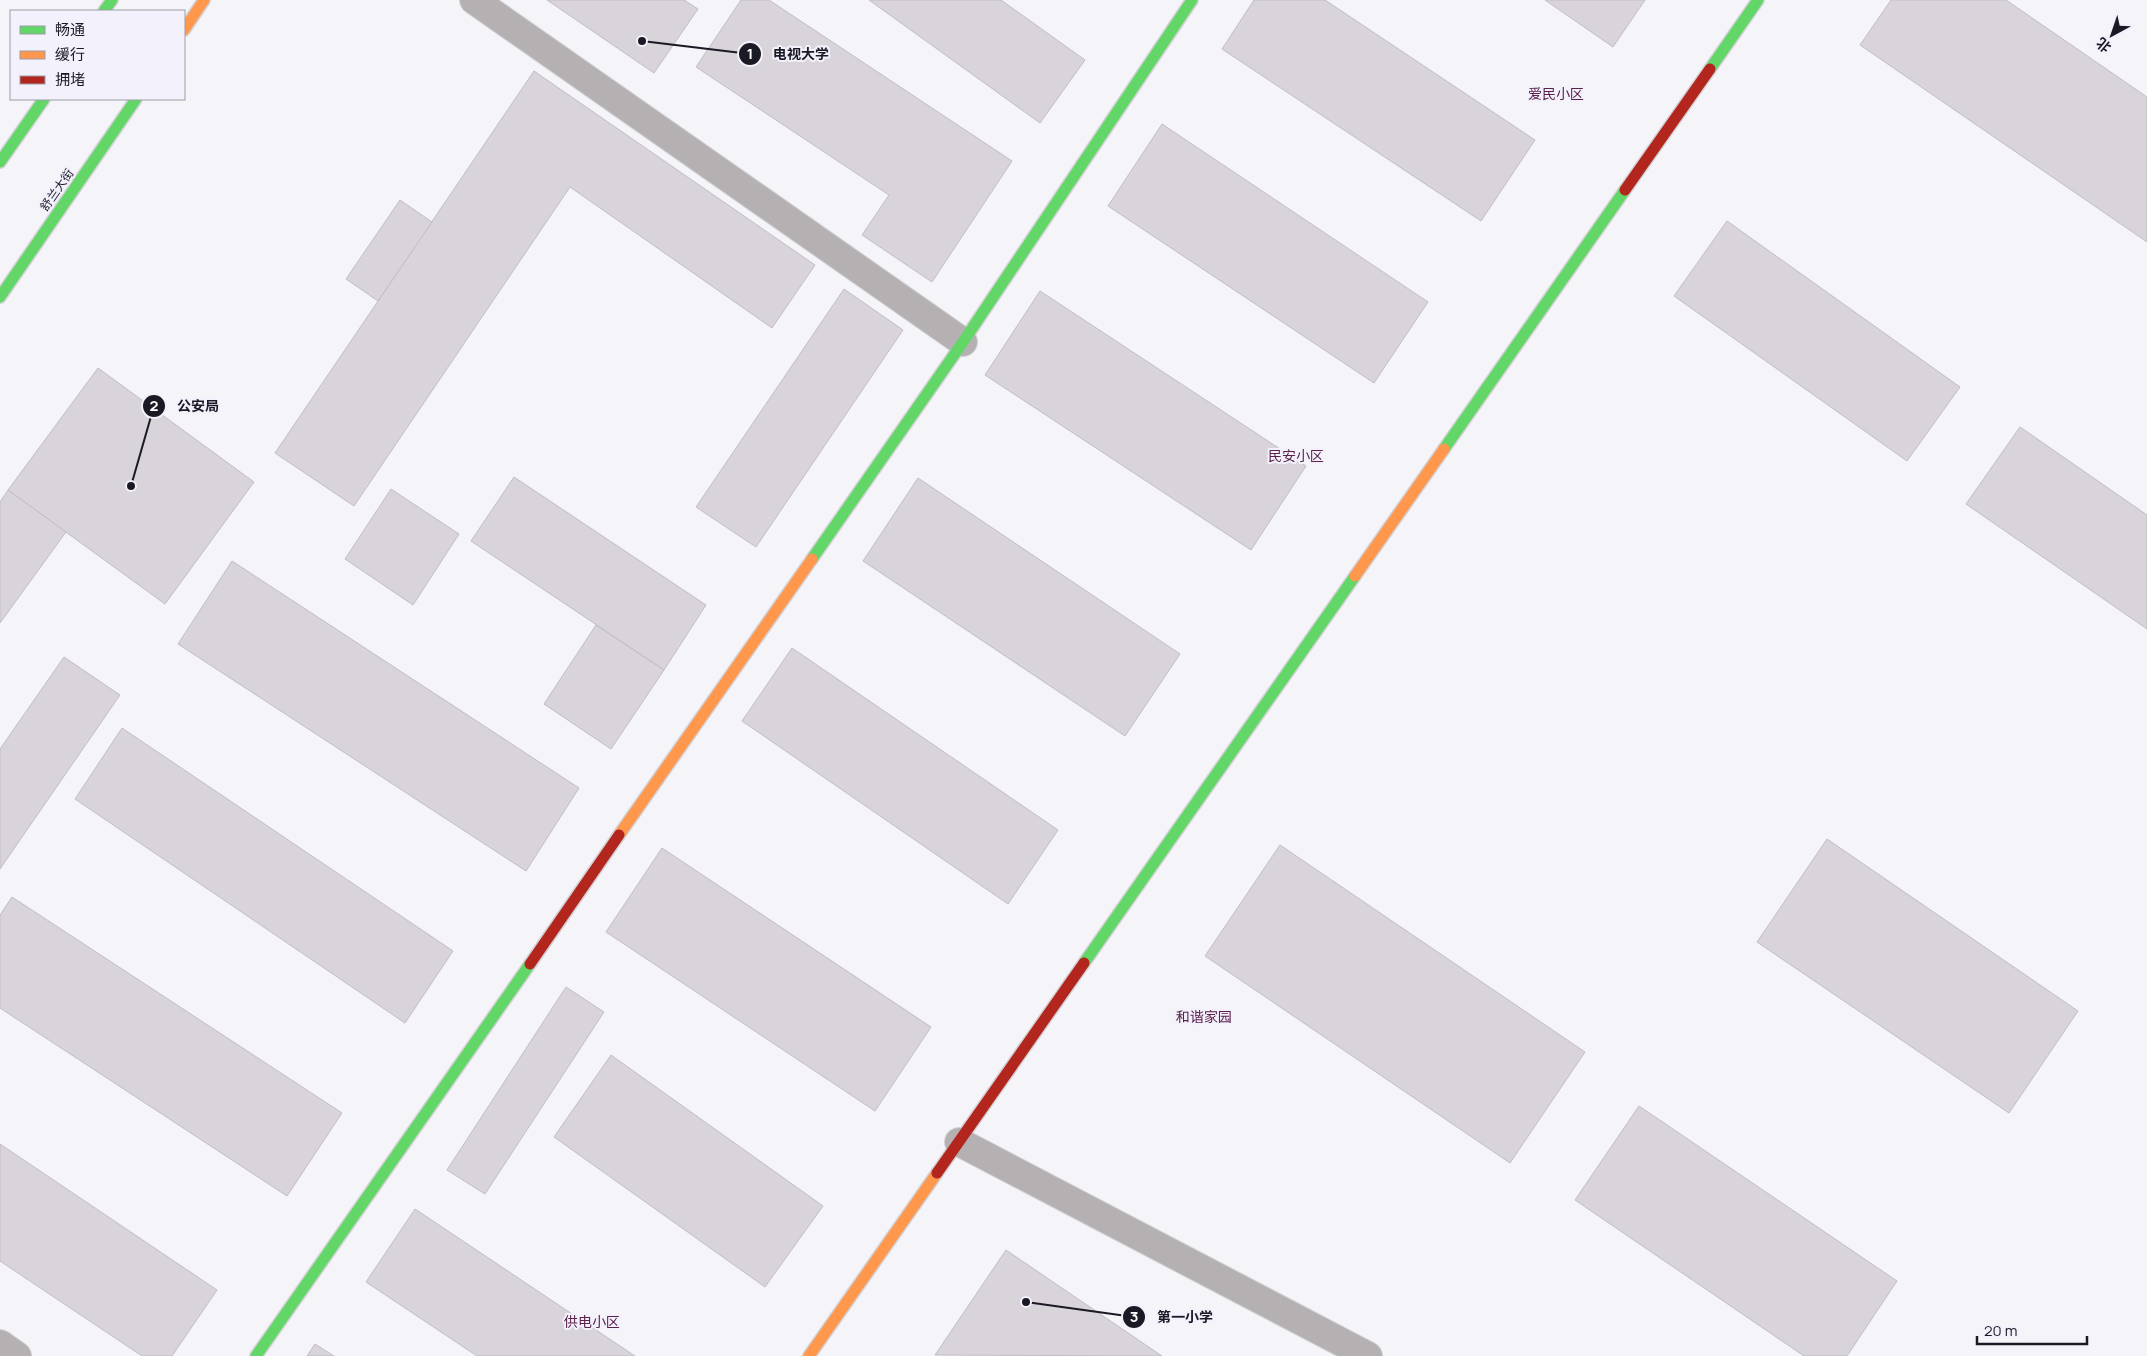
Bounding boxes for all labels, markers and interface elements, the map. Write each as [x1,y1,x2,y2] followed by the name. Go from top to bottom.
[10,10,185,100] legend
[2087,10,2137,60] north arrow
[55,19,85,40] text: 畅通
[2092,34,2115,57] text: 北
[738,39,839,68] callout: 电视大学
[747,43,753,64] text: 1
[55,44,85,65] text: 缓行
[773,44,829,63] text: 电视大学
[55,69,85,90] text: 拥堵
[1528,84,1584,103] district label: 爱民小区
[36,165,77,214] street label: 舒兰大街
[142,392,229,421] callout: 公安局
[150,395,159,416] text: 2
[177,396,219,415] text: 公安局
[1268,446,1324,465] district label: 民安小区
[1176,1007,1232,1026] district label: 和谐家园
[1122,1302,1223,1331] callout: 第一小学
[1130,1306,1138,1327] text: 3
[1157,1307,1213,1326] text: 第一小学
[564,1312,620,1331] district label: 供电小区
[1977,1314,2087,1346] scale bar
[1984,1320,2017,1341] text: 20 m

